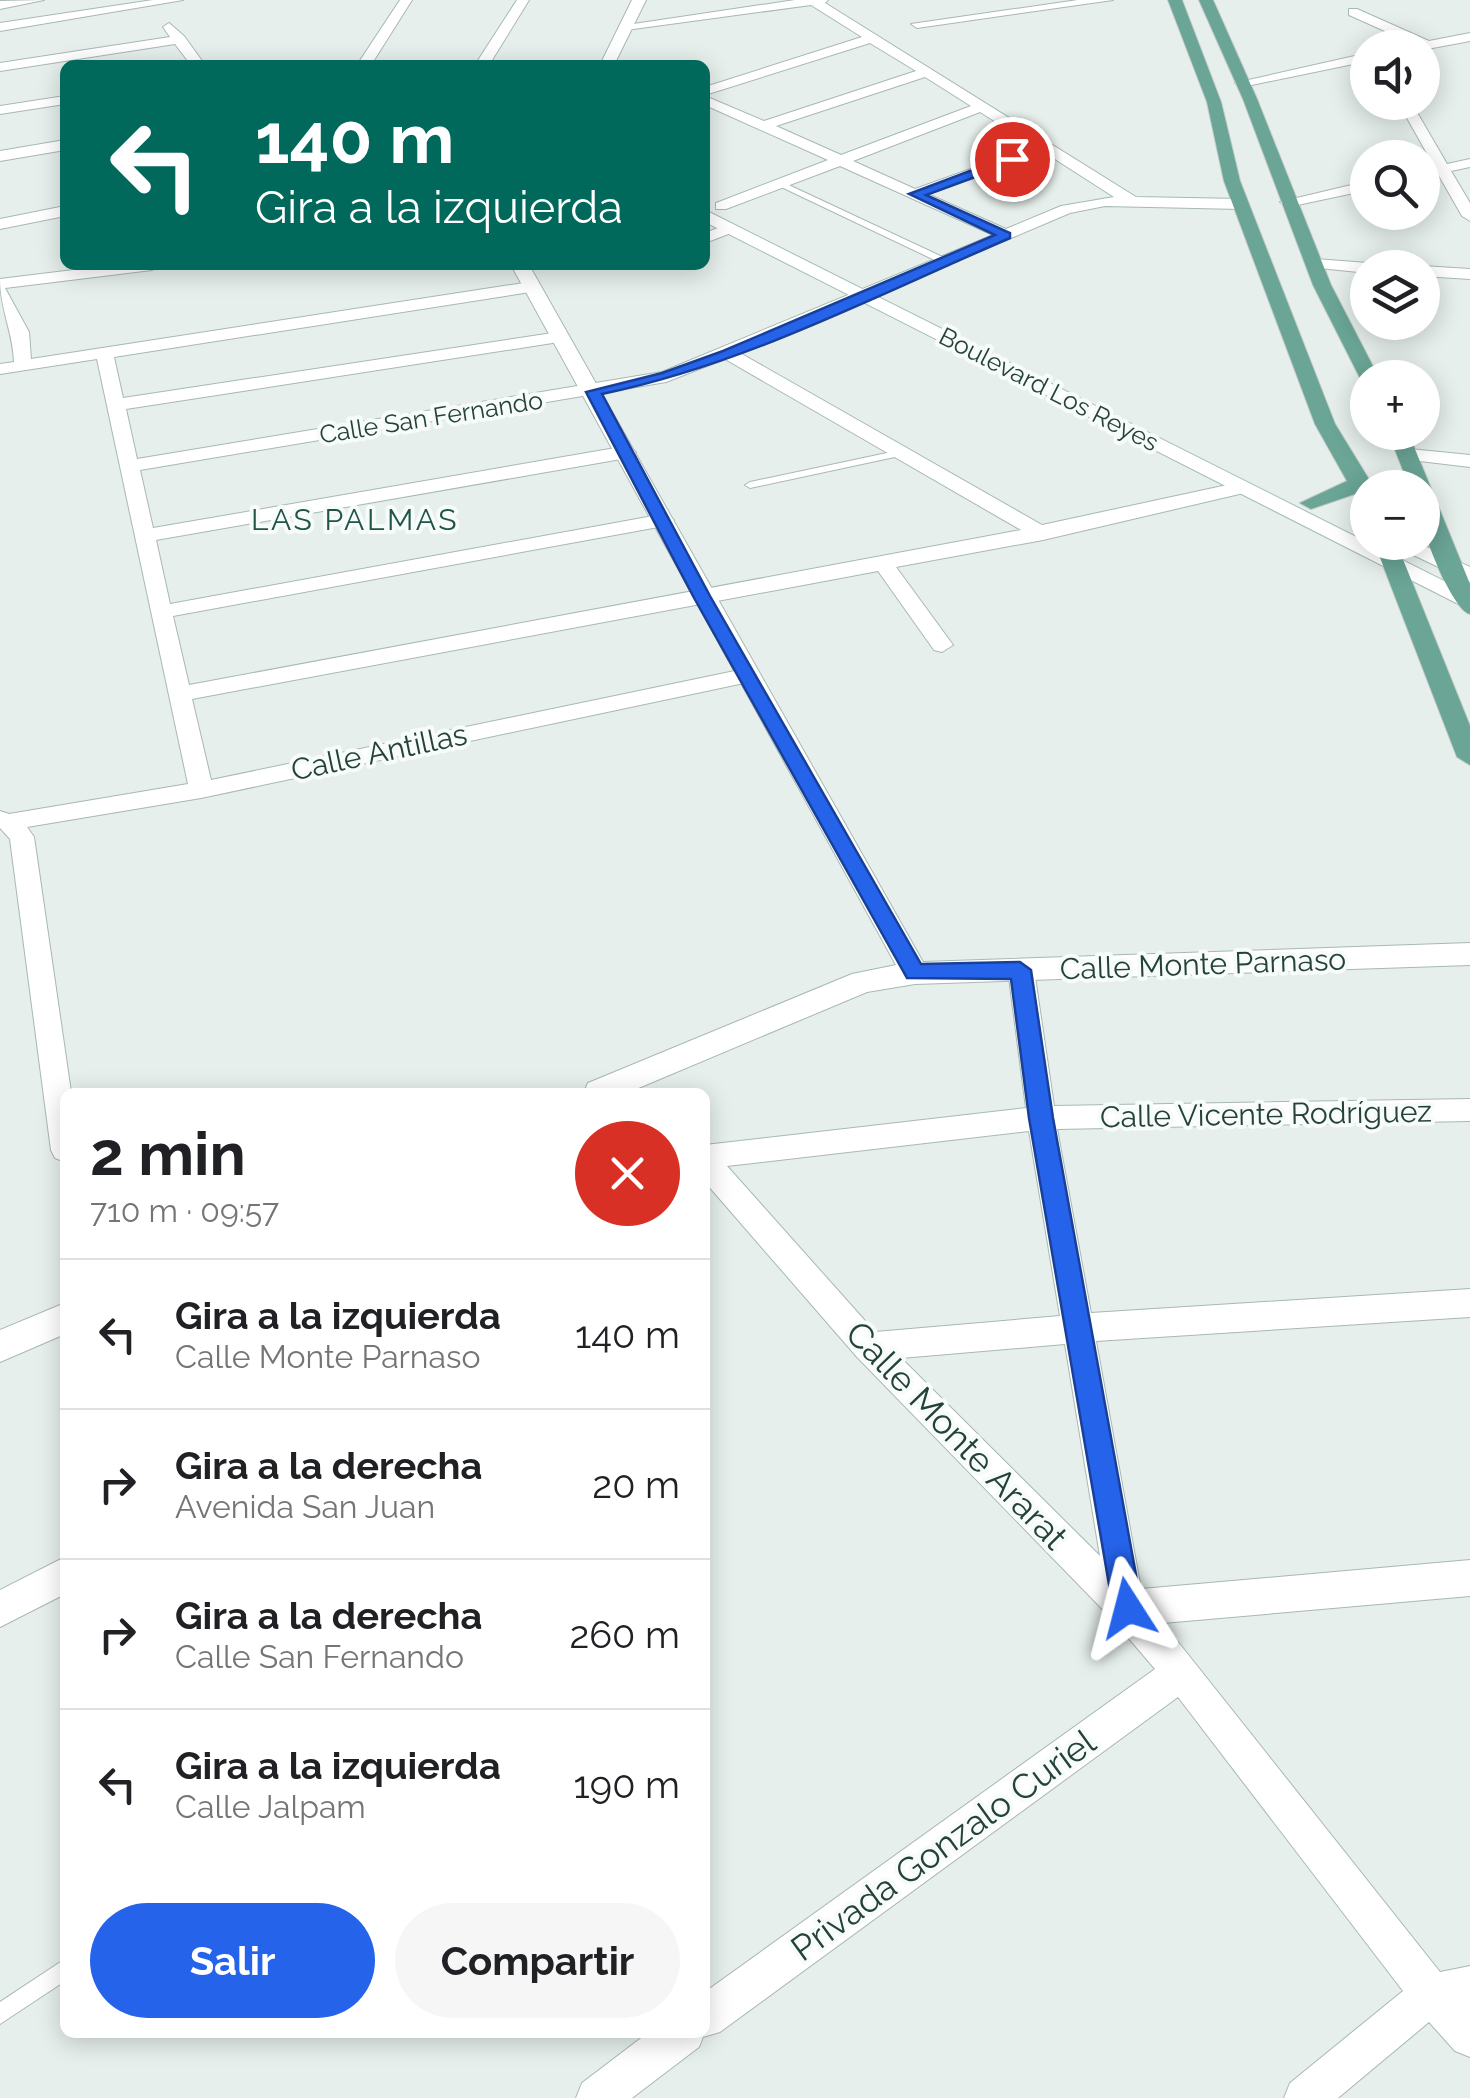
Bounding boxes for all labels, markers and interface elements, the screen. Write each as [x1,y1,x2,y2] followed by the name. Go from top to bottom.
[1350,30,1440,560] map controls
[1350,30,1440,120] button: sound
[255,97,455,179] text: 140 m
[90,100,220,230] icon: left
[970,117,1055,202] pin
[985,132,1040,187] icon: arrive
[1350,140,1440,230] button: search
[255,181,623,234] text: Gira a la izquierda
[1350,250,1440,340] button: layers
[934,321,1164,457] street label: Boulevard Los Reyes
[1350,360,1440,450] button: +
[317,385,545,449] street label: Calle San Fernando
[1350,470,1440,560] button: −
[251,502,459,537] district label: LAS PALMAS
[288,716,470,788] street label: Calle Antillas
[1059,942,1347,986] street label: Calle Monte Parnaso
[1100,1094,1432,1134] street label: Calle Vicente Rodríguez
[90,1119,246,1189] text: 2 min
[575,1121,680,1226] button: close
[90,1192,279,1229] text: 710 m · 09:57
[175,1293,501,1338] text: Gira a la izquierda
[90,1307,145,1362] icon: left
[575,1312,680,1357] text: 140 m
[838,1313,1076,1558] street label: Calle Monte Ararat
[175,1338,480,1375] text: Calle Monte Parnaso
[175,1443,482,1488] text: Gira a la derecha
[90,1457,145,1512] icon: right
[592,1462,680,1507] text: 20 m
[175,1488,435,1525] text: Avenida San Juan
[1076,1556,1180,1660] position arrow
[175,1593,482,1638] text: Gira a la derecha
[90,1607,145,1662] icon: right
[569,1612,680,1657] text: 260 m
[175,1638,464,1675] text: Calle San Fernando
[783,1721,1103,1969] street label: Privada Gonzalo Curiel
[175,1743,501,1788] text: Gira a la izquierda
[90,1757,145,1812] icon: left
[574,1762,680,1807] text: 190 m
[175,1788,366,1825] text: Calle Jalpam
[90,1903,375,2018] button: Salir
[395,1903,680,2018] button: Compartir

